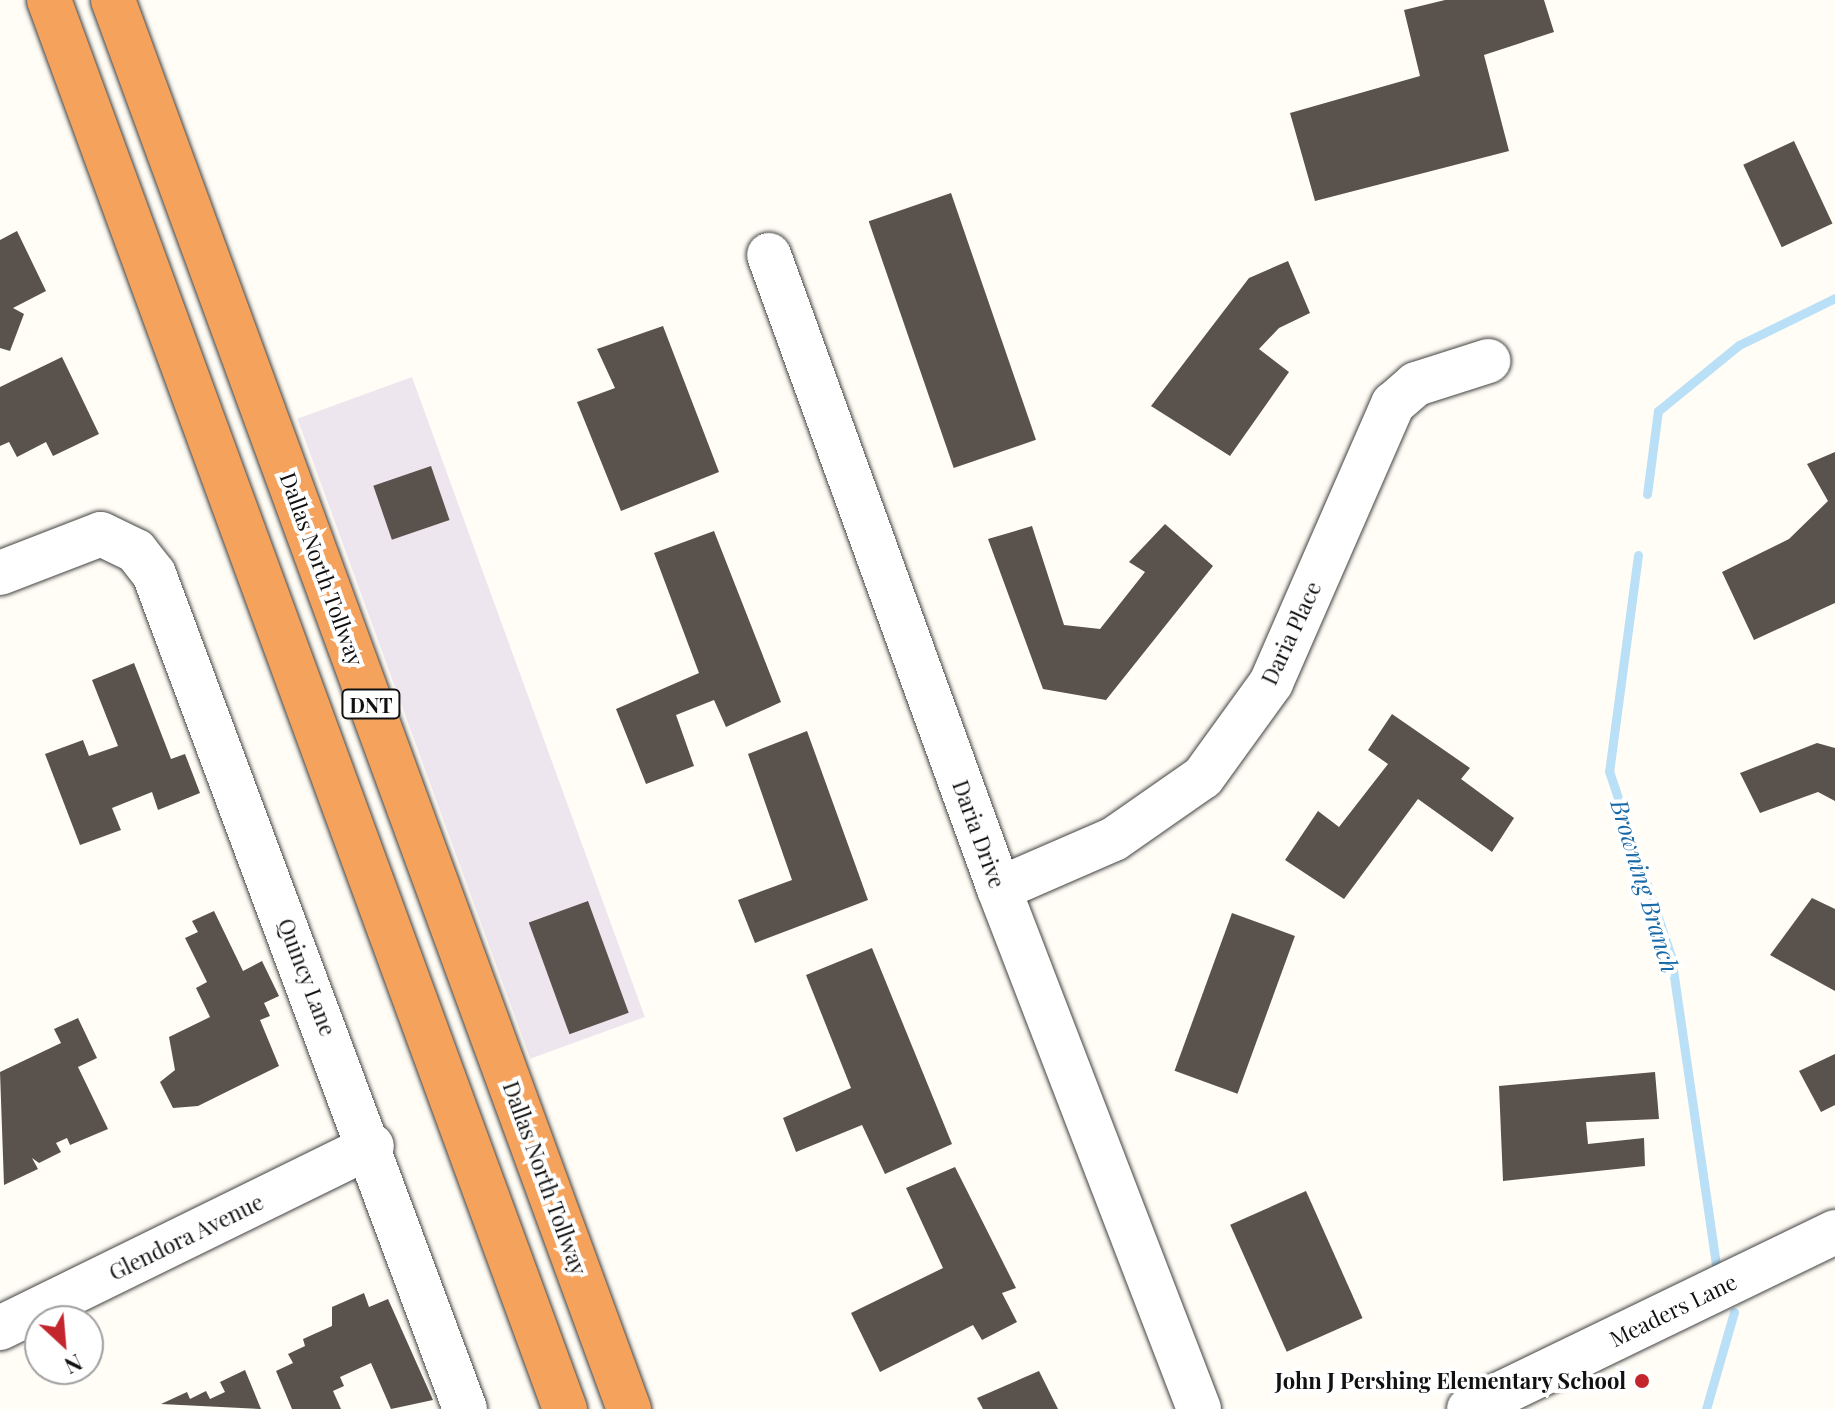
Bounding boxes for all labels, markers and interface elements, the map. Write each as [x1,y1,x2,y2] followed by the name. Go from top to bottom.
[275,468,369,670] street label: Dallas North Tollway
[1256,577,1326,689] street label: Daria Place
[341,688,401,720] road number: DNT
[947,776,1011,892] street label: Daria Drive
[1605,796,1685,976] water label: Browning Branch
[272,914,342,1040] street label: Quincy Lane
[498,1077,592,1279] street label: Dallas North Tollway
[104,1188,268,1286] street label: Glendora Avenue
[1605,1268,1741,1352] street label: Meaders Lane
[24,1305,104,1385] north arrow
[60,1348,87,1382] text: N
[1274,1368,1626,1394] place label: John J Pershing Elementary School
[1633,1372,1651,1390] marker: John J Pershing Elementary School

